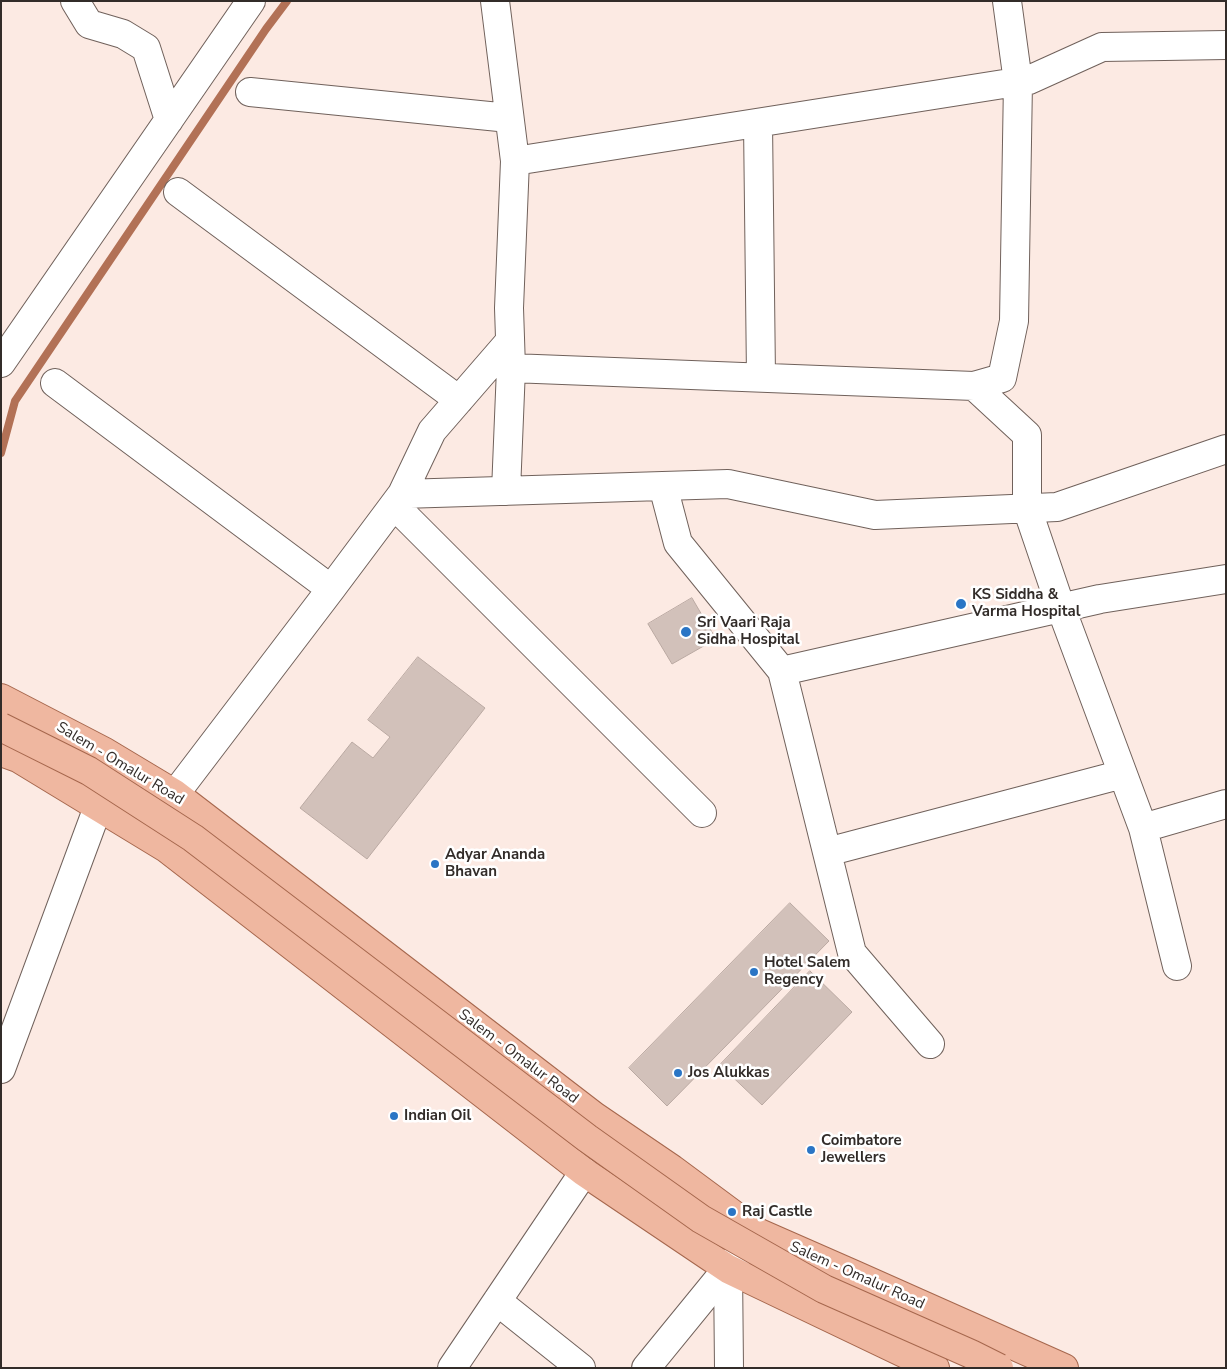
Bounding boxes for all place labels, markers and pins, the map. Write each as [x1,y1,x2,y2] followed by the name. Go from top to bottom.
[972,586,1080,621] place label: KS Siddha & Varma Hospital
[954,597,968,611] marker: KS Siddha & Varma Hospital
[697,614,799,649] place label: Sri Vaari Raja Sidha Hospital
[679,625,693,639] marker: Sri Vaari Raja Sidha Hospital
[445,846,545,881] place label: Adyar Ananda Bhavan
[429,858,441,870] marker: Adyar Ananda Bhavan
[764,954,850,989] place label: Hotel Salem Regency
[748,966,760,978] marker: Hotel Salem Regency
[688,1064,769,1082] place label: Jos Alukkas
[672,1067,684,1079] marker: Jos Alukkas
[404,1107,471,1125] place label: Indian Oil
[388,1110,400,1122] marker: Indian Oil
[821,1132,902,1167] place label: Coimbatore Jewellers
[805,1144,817,1156] marker: Coimbatore Jewellers
[742,1203,812,1221] place label: Raj Castle
[726,1206,738,1218] marker: Raj Castle

